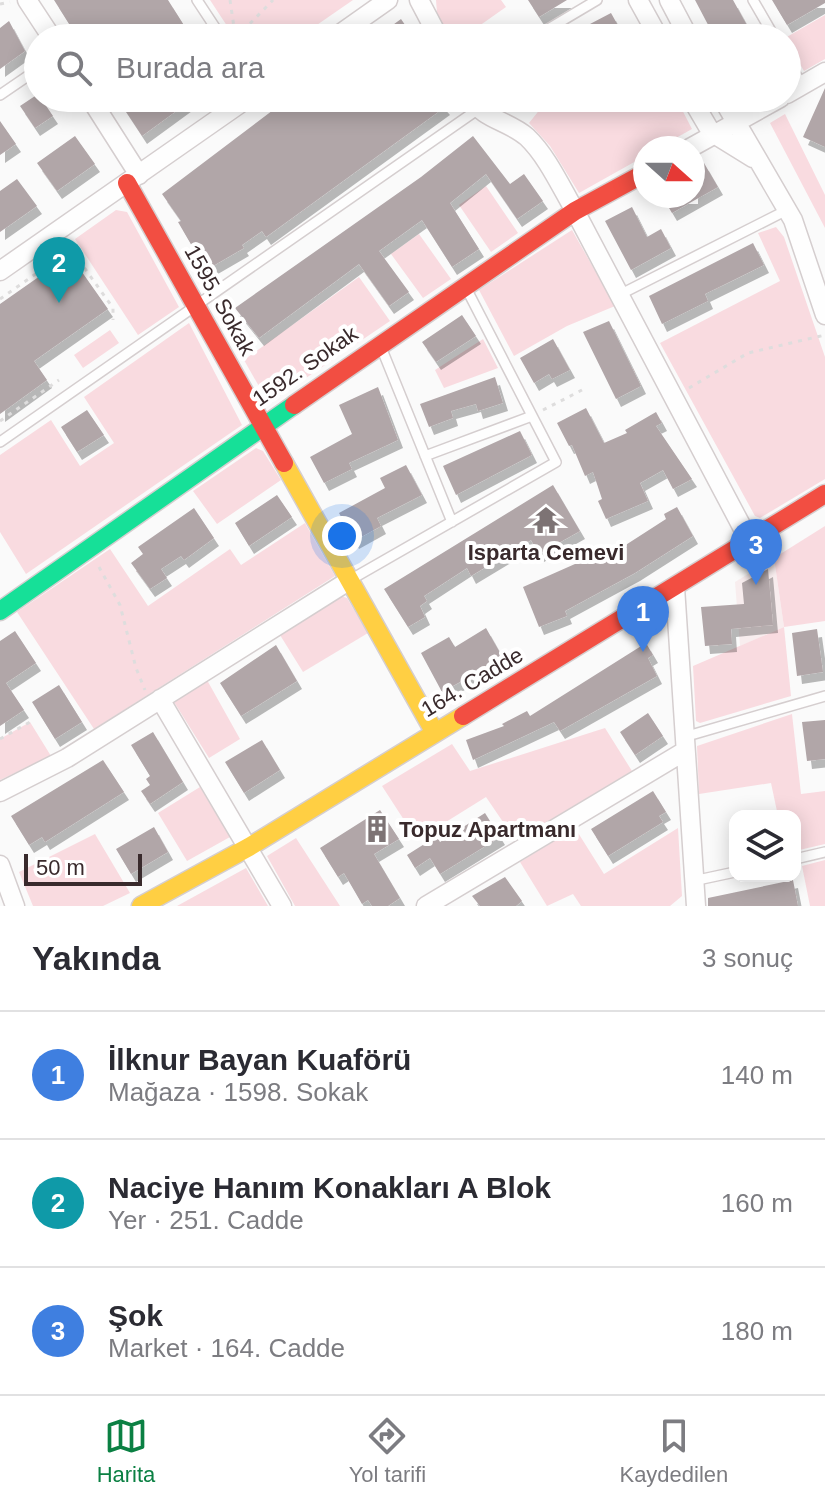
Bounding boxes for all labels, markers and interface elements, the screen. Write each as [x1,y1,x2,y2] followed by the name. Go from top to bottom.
[24,24,801,112] search box
[52,46,96,90] icon: search
[116,51,264,84] text: Burada ara
[633,136,705,208] north arrow
[33,237,85,303] pin: 2
[179,240,261,360] street label: 1595. Sokak
[248,320,363,411] street label: 1592. Sokak
[531,505,561,535] temple icon: Isparta Cemevi
[322,516,362,556] your location
[730,519,782,585] pin: 3
[468,540,624,565] place label: Isparta Cemevi
[617,586,669,652] pin: 1
[417,642,527,722] street label: 164. Cadde
[729,810,801,882] map controls
[729,810,801,882] button: layers
[362,814,392,844] building icon: Topuz Apartmanı
[399,817,576,842] place label: Topuz Apartmanı
[24,850,142,886] scale bar
[36,855,85,880] text: 50 m
[32,939,161,977] text: Yakında
[702,943,793,973] text: 3 sonuç
[108,1043,411,1076] text: İlknur Bayan Kuaförü
[51,1060,65,1090] text: 1
[721,1060,793,1090] text: 140 m
[108,1077,368,1107] text: Mağaza · 1598. Sokak
[108,1171,551,1204] text: Naciye Hanım Konakları A Blok
[51,1188,65,1218] text: 2
[721,1188,793,1218] text: 160 m
[108,1205,304,1235] text: Yer · 251. Cadde
[108,1299,163,1332] text: Şok
[51,1316,65,1346] text: 3
[721,1316,793,1346] text: 180 m
[108,1333,345,1363] text: Market · 164. Cadde
[97,1414,155,1488] tab: Harita
[349,1414,426,1488] tab: Yol tarifi
[619,1414,728,1488] tab: Kaydedilen

